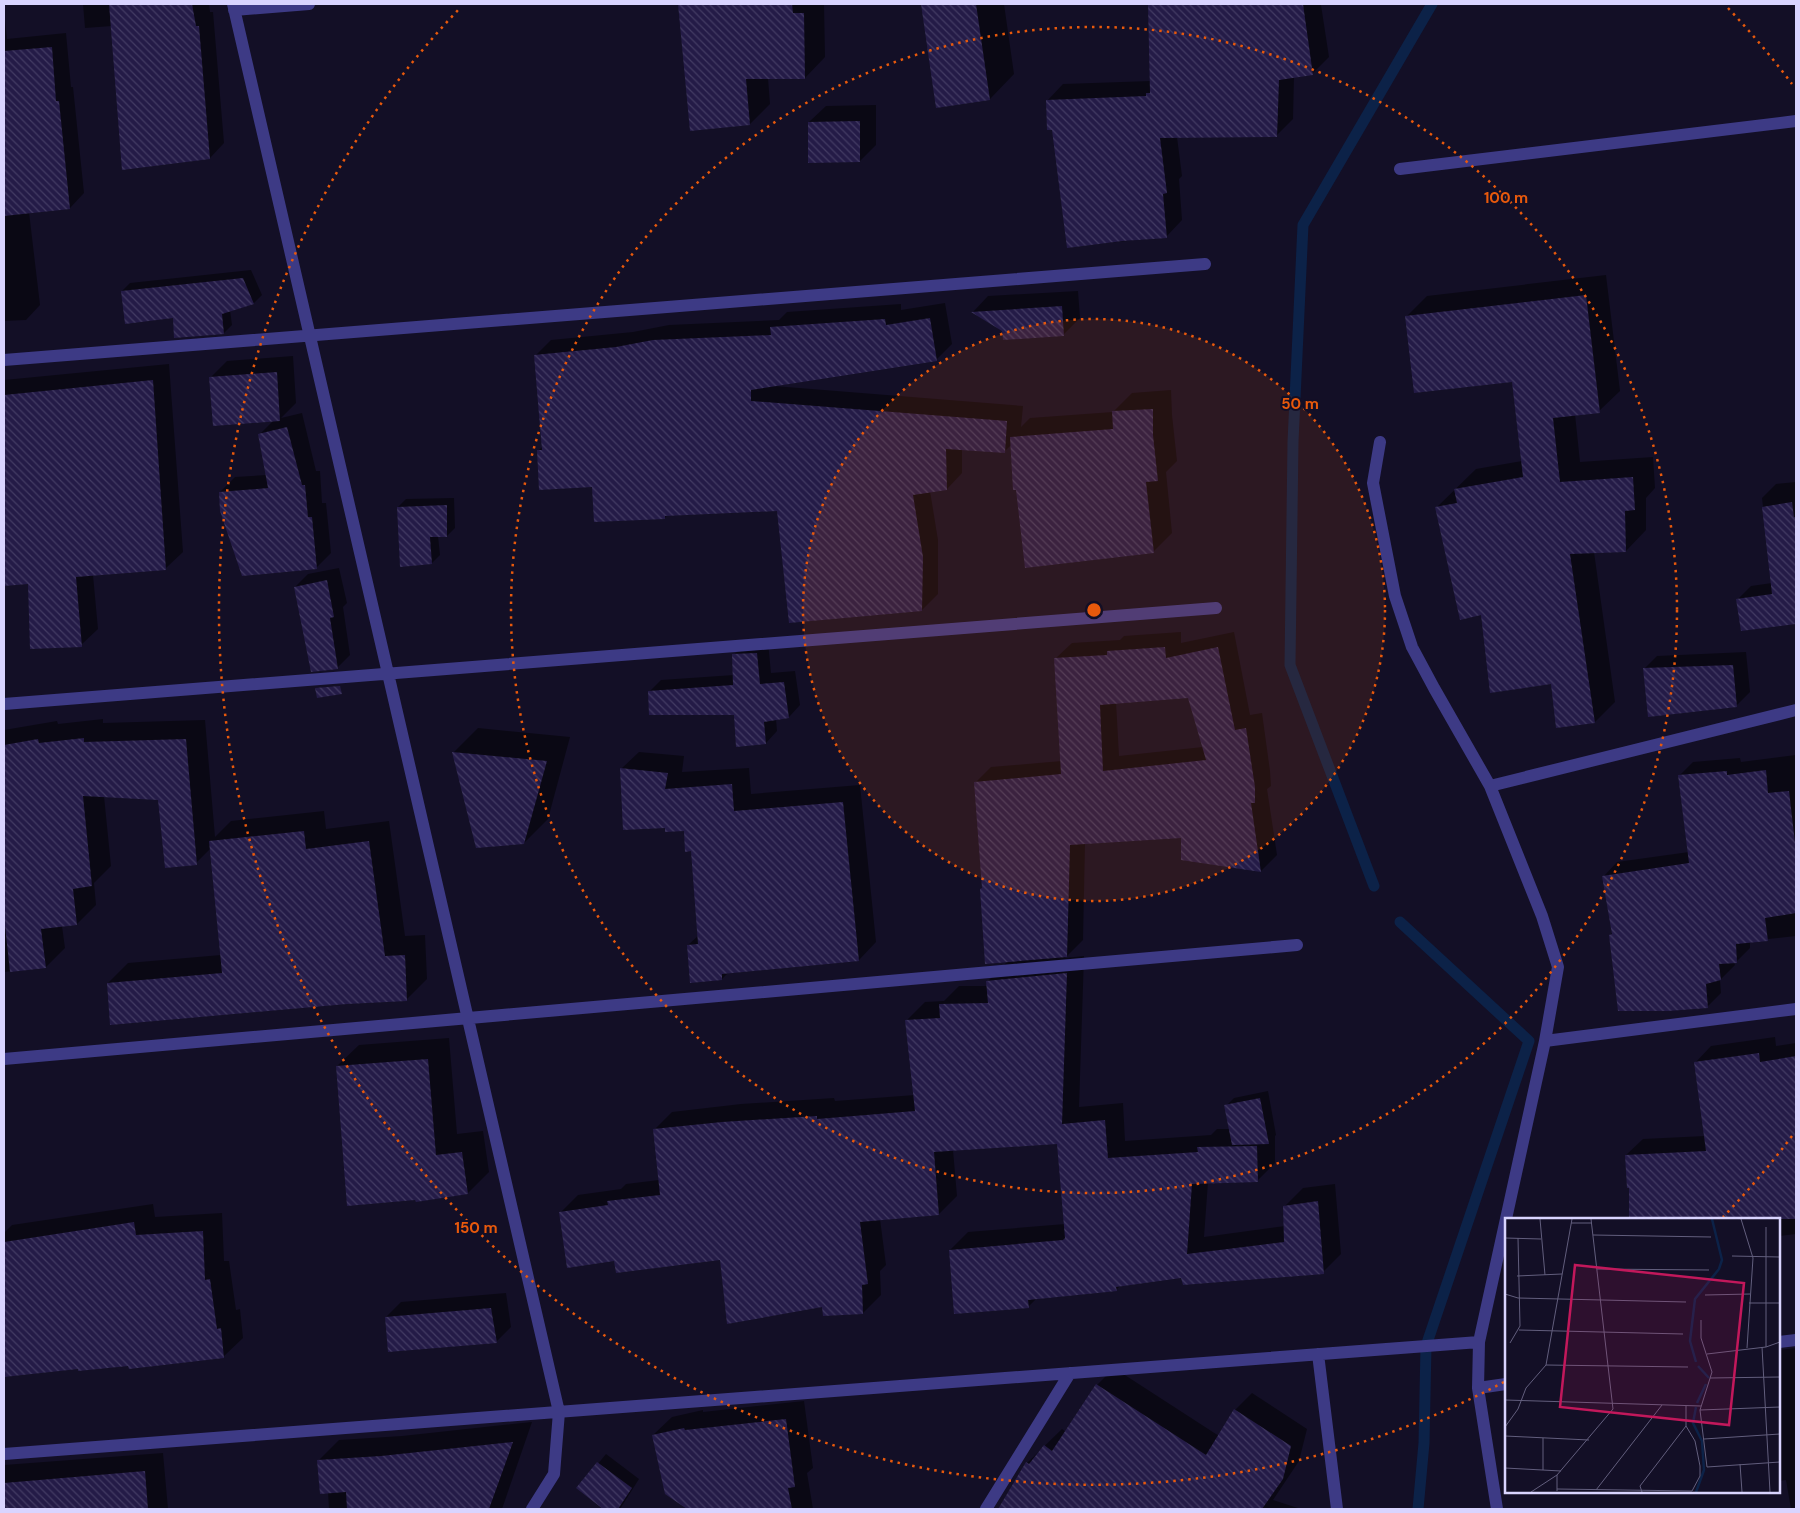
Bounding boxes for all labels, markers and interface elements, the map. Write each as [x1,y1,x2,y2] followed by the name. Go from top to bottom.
[1484,188,1528,208] text: 100 m
[1281,394,1319,414] text: 50 m
[1085,601,1103,619] centre of rings
[455,1218,498,1238] text: 150 m
[1505,1218,1780,1493] inset map

